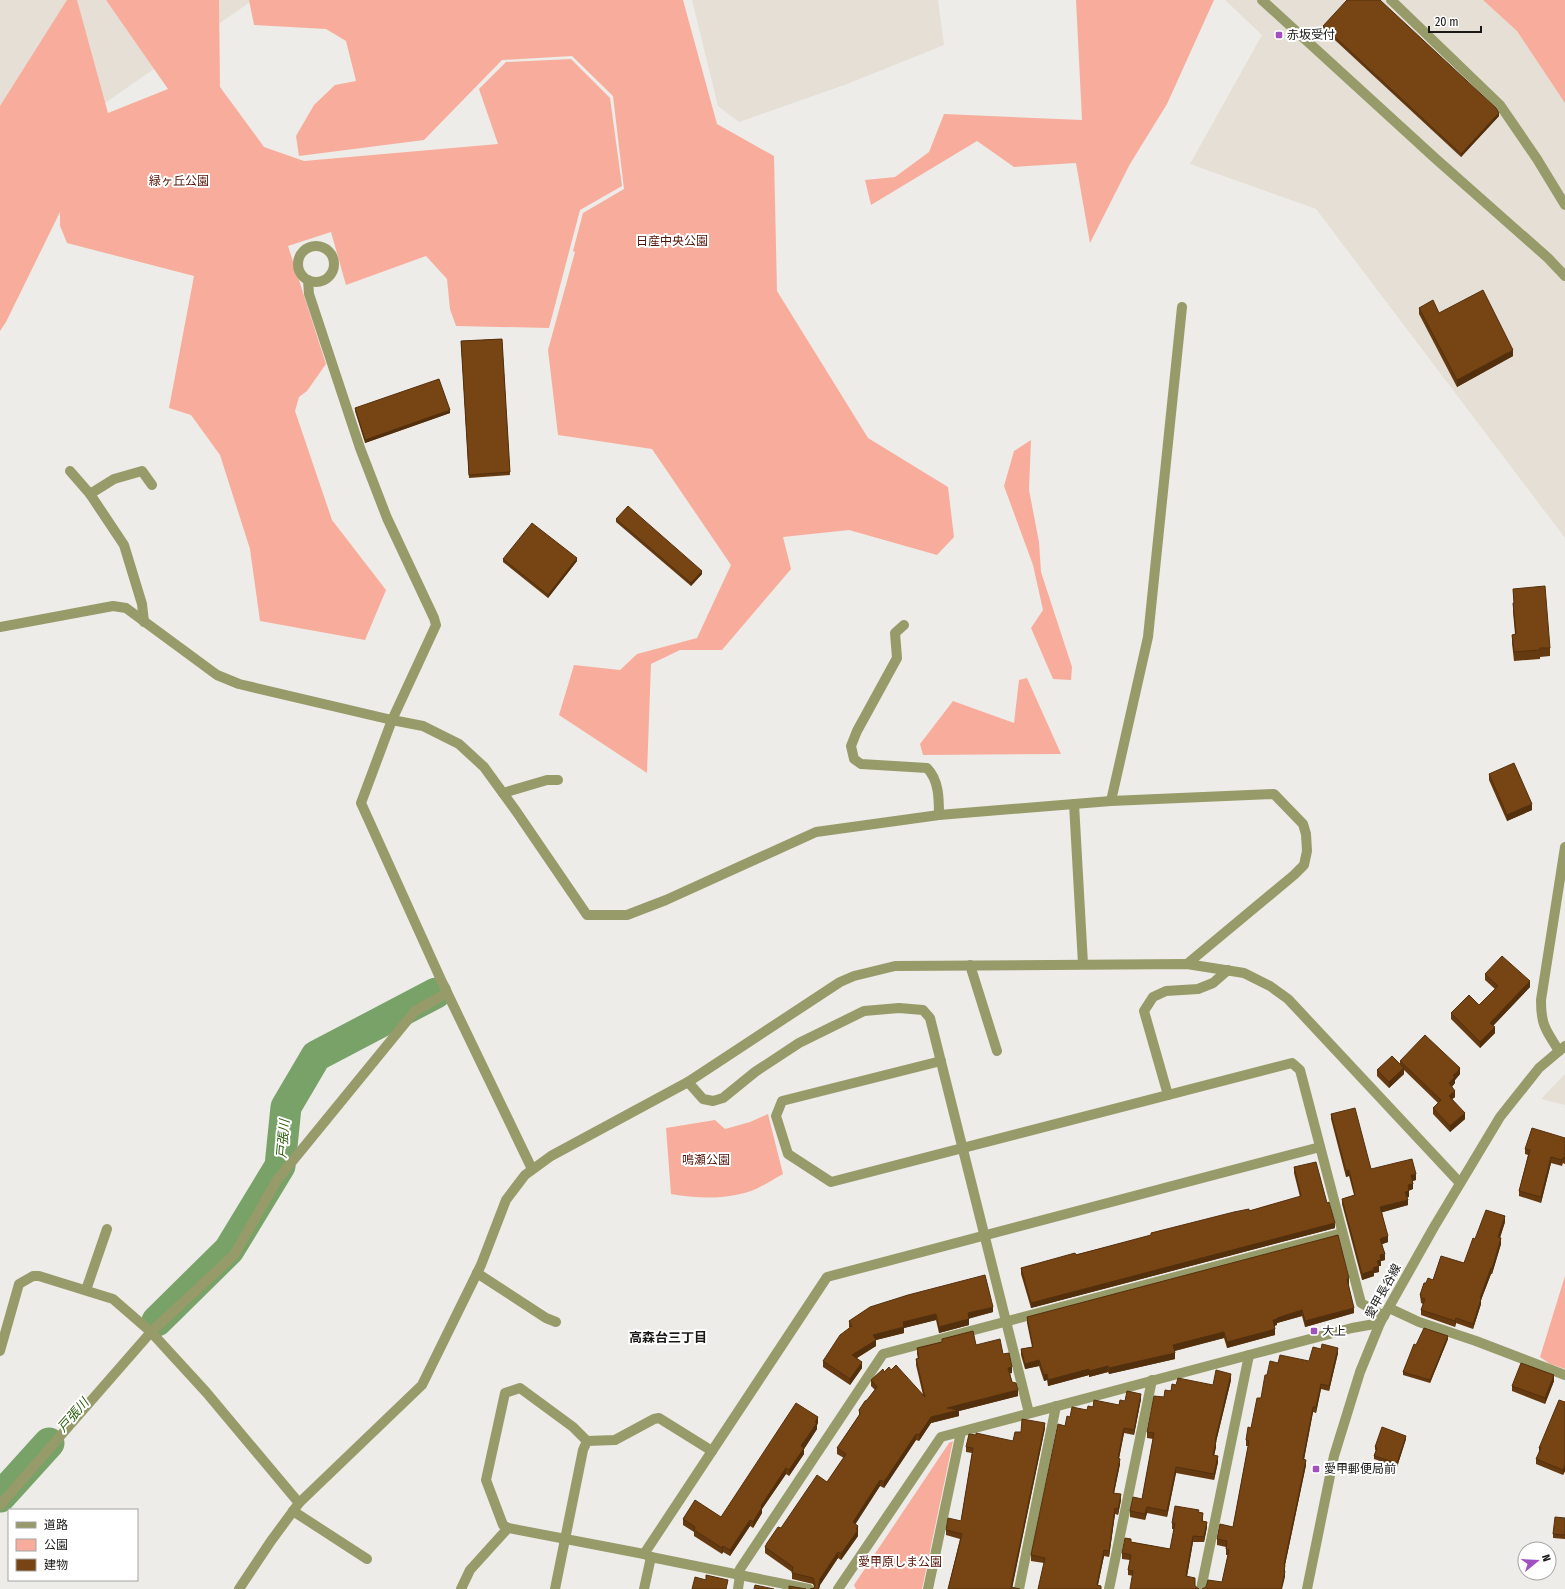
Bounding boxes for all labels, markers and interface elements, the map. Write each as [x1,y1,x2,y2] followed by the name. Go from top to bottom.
[1429,8,1481,34] scale bar
[1435,15,1459,29] text: 20 m
[1287,28,1335,42] place label: 赤坂受付
[1274,30,1284,40] marker: 赤坂受付
[149,174,209,188] park label: 緑ヶ丘公園
[636,234,708,248] park label: 日産中央公園
[274,1117,292,1159] water label: 戸張川
[682,1153,730,1167] park label: 鳴瀬公園
[1362,1261,1404,1321] street label: 愛甲長谷線
[1322,1324,1346,1338] place label: 大上
[1309,1326,1319,1336] marker: 大上
[629,1330,707,1345] district label: 高森台三丁目
[55,1394,93,1435] water label: 戸張川
[1324,1462,1396,1476] place label: 愛甲郵便局前
[1311,1464,1321,1474] marker: 愛甲郵便局前
[8,1509,138,1581] legend
[44,1518,68,1532] text: 道路
[44,1538,68,1552] text: 公園
[1517,1541,1557,1581] north arrow
[1539,1553,1553,1563] text: N
[858,1555,942,1569] park label: 愛甲原しま公園
[44,1558,68,1572] text: 建物

